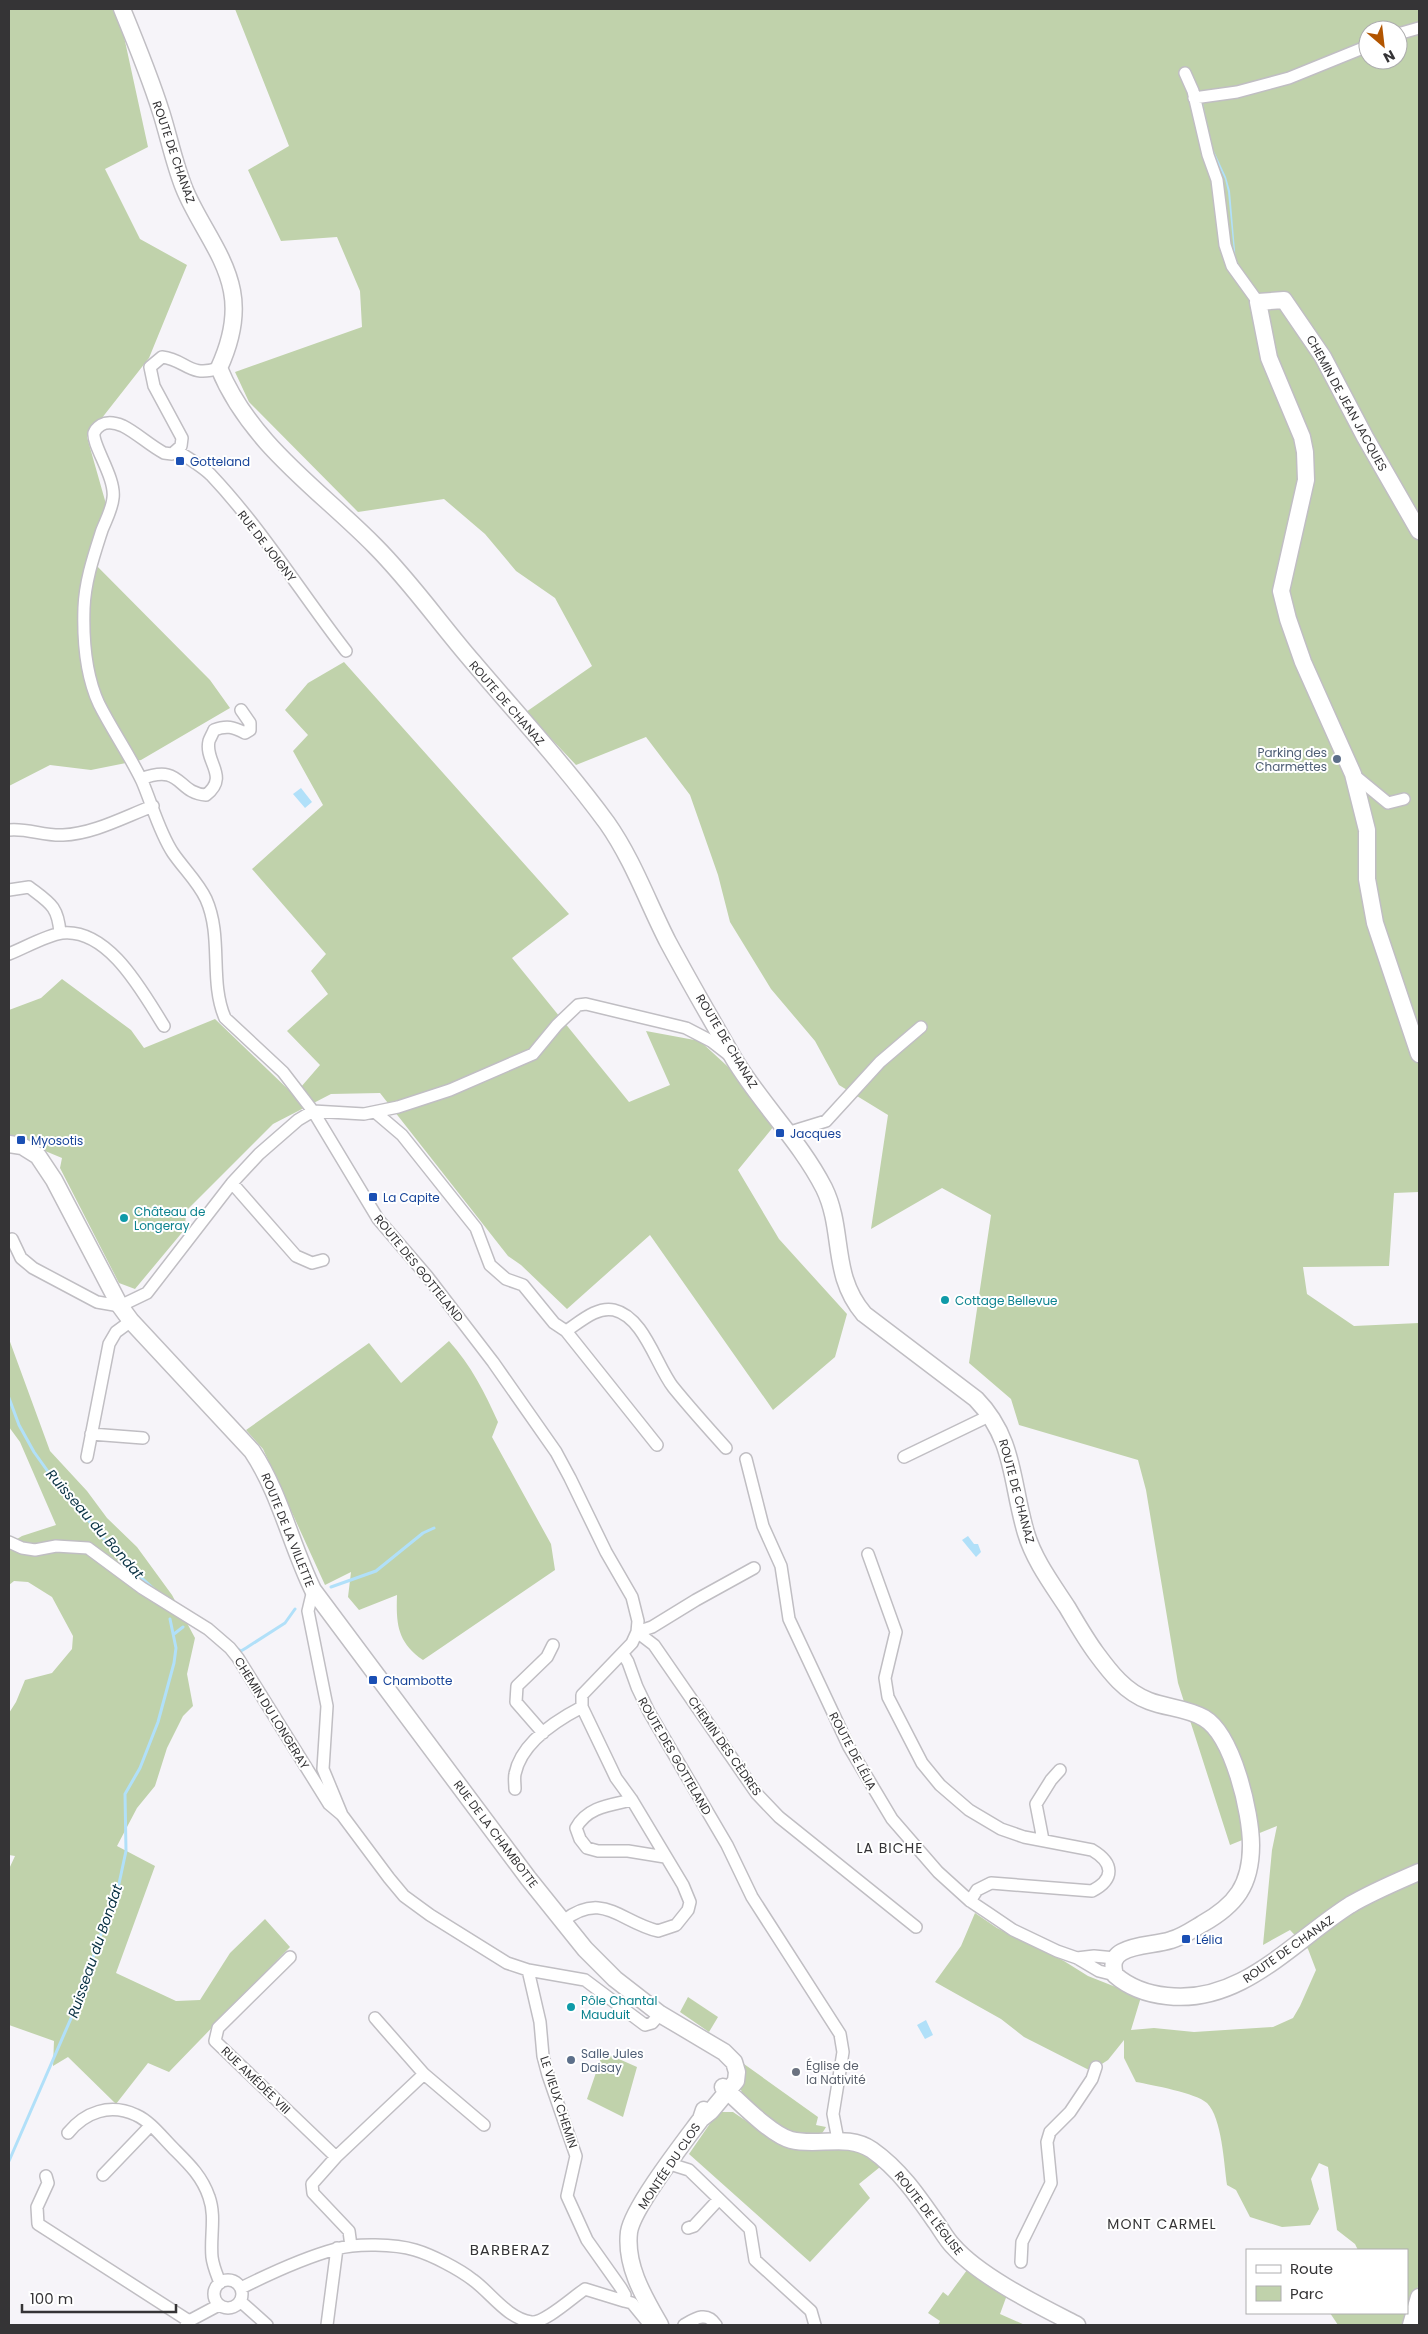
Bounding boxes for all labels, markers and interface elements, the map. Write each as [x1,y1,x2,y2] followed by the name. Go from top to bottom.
[1358,20,1408,70] north arrow
[1380,45,1398,68] text: N
[149,99,199,205] street label: ROUTE DE CHANAZ
[1302,332,1392,474] street label: CHEMIN DE JEAN JACQUES
[190,453,250,470] place label: Gotteland
[174,455,186,467] marker: Gotteland
[234,507,300,585] street label: RUE DE JOIGNY
[465,657,549,749] street label: ROUTE DE CHANAZ
[1255,744,1327,775] place label: Parking des Charmettes
[1331,753,1343,765] marker: Parking des Charmettes
[692,991,762,1091] street label: ROUTE DE CHANAZ
[790,1125,841,1142] place label: Jacques
[774,1127,786,1139] marker: Jacques
[31,1132,83,1149] place label: Myosotis
[15,1134,27,1146] marker: Myosotis
[383,1189,440,1206] place label: La Capite
[367,1191,379,1203] marker: La Capite
[134,1203,205,1234] place label: Château de Longeray
[370,1211,468,1325] street label: ROUTE DES GOTTELAND
[118,1212,130,1224] marker: Château de Longeray
[955,1292,1058,1309] place label: Cottage Bellevue
[939,1294,951,1306] marker: Cottage Bellevue
[995,1437,1039,1545] street label: ROUTE DE CHANAZ
[42,1465,149,1584] water label: Ruisseau du Bondat
[257,1470,319,1590] street label: ROUTE DE LA VILLETTE
[231,1654,313,1772] street label: CHEMIN DU LONGERAY
[383,1672,452,1689] place label: Chambotte
[367,1674,379,1686] marker: Chambotte
[684,1693,766,1799] street label: CHEMIN DES CÈDRES
[634,1694,716,1818] street label: ROUTE DES GOTTELAND
[825,1709,881,1793] street label: ROUTE DE LÉLIA
[450,1777,542,1891] street label: RUE DE LA CHAMBOTTE
[857,1838,923,1858] district label: LA BICHE
[63,1881,128,2020] water label: Ruisseau du Bondat
[1239,1911,1337,1987] street label: ROUTE DE CHANAZ
[1196,1931,1223,1948] place label: Lélia
[1180,1933,1192,1945] marker: Lélia
[581,1992,657,2023] place label: Pôle Chantal Mauduit
[565,2001,577,2013] marker: Pôle Chantal Mauduit
[218,2043,294,2118] street label: RUE AMÉDÉE VIII
[581,2045,643,2076] place label: Salle Jules Daisay
[536,2054,582,2150] street label: LE VIEUX CHEMIN
[565,2054,577,2066] marker: Salle Jules Daisay
[806,2057,866,2088] place label: Église de la Nativité
[790,2066,802,2078] marker: Église de la Nativité
[634,2119,704,2213] street label: MONTÉE DU CLOS
[891,2167,967,2259] street label: ROUTE DE L'ÉGLISE
[1107,2214,1217,2234] district label: MONT CARMEL
[470,2239,550,2260] district label: BARBERAZ
[1246,2249,1408,2314] legend
[1290,2258,1333,2279] text: Route
[22,2282,176,2314] scale bar
[1290,2283,1324,2304] text: Parc
[30,2288,73,2309] text: 100 m

